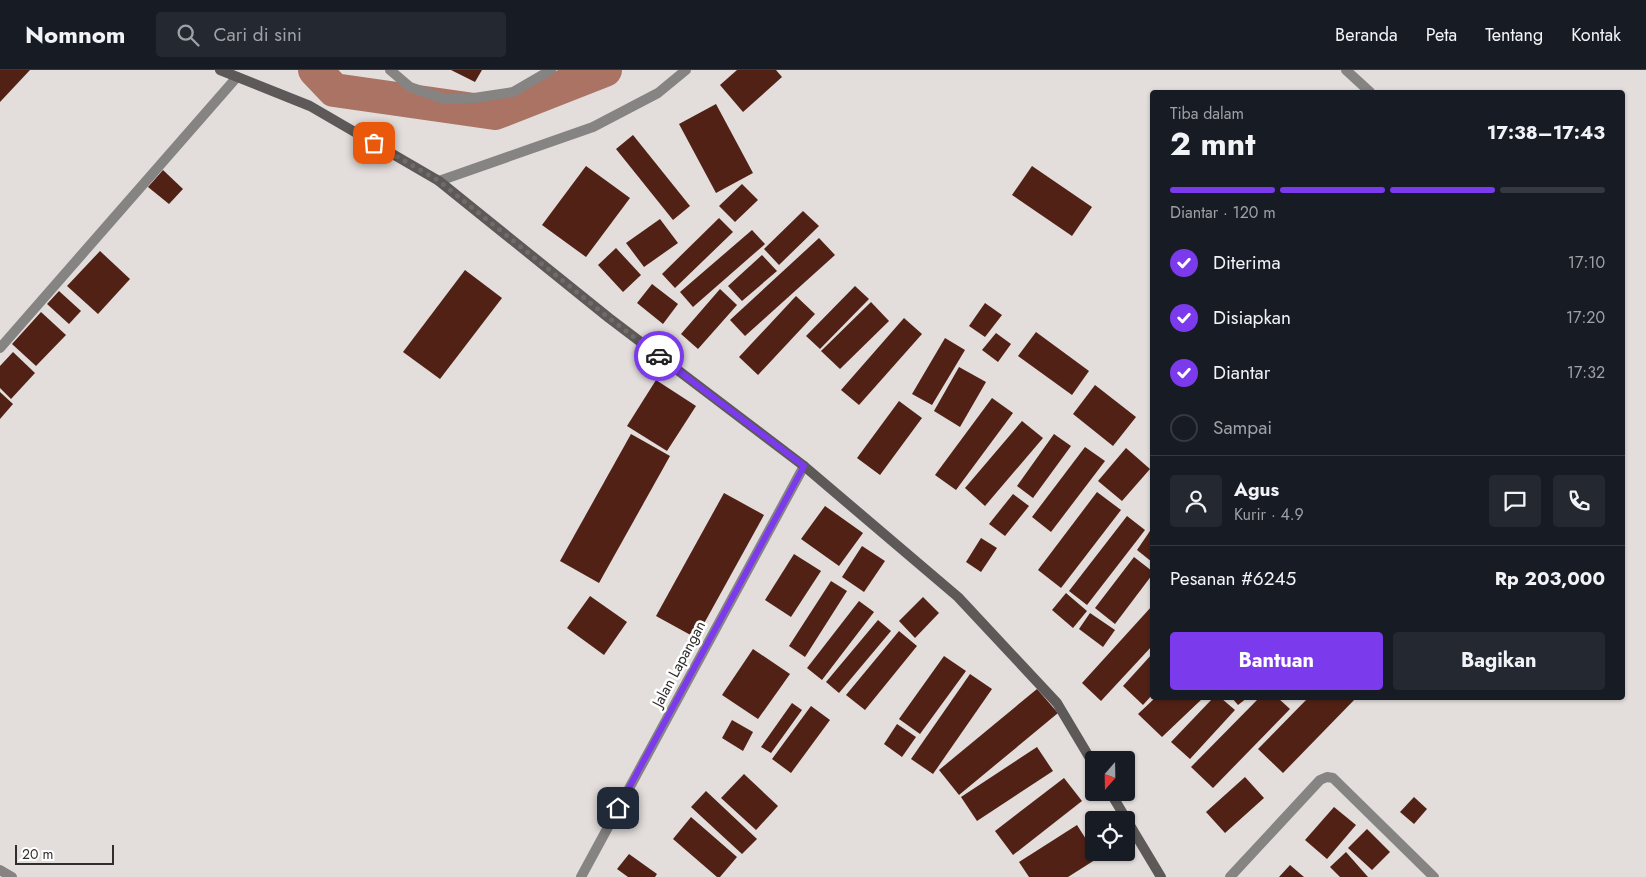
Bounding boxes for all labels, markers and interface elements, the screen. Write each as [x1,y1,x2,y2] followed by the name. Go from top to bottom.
[156,12,506,57] search box
[25,17,126,52] text: Nomnom
[174,21,202,49] icon: search
[214,21,302,48] text: Cari di sini
[1335,22,1398,48] text: Beranda
[1426,22,1457,48] text: Peta
[1485,22,1543,48] text: Tentang
[1571,22,1621,48] text: Kontak
[1170,102,1244,125] text: Tiba dalam
[1487,119,1605,146] text: 17:38–17:43
[1170,121,1255,167] text: 2 mnt
[353,122,395,164] pin
[360,129,388,157] icon: bag
[1170,201,1276,224] text: Diantar · 120 m
[1170,249,1198,277] icon: check
[1213,249,1281,276] text: Diterima
[1568,251,1605,274] text: 17:10
[1170,304,1198,332] icon: check
[1213,304,1291,331] text: Disiapkan
[1566,306,1605,329] text: 17:20
[634,331,684,381] courier
[645,342,673,370] icon: car
[1170,359,1198,387] icon: check
[1213,359,1270,386] text: Diantar
[1567,361,1605,384] text: 17:32
[1213,414,1272,441] text: Sampai
[1170,475,1222,527] button: person
[1489,475,1541,527] button: chat
[1553,475,1605,527] button: phone
[1234,476,1279,503] text: Agus
[1234,503,1304,526] text: Kurir · 4.9
[1170,565,1296,592] text: Pesanan #6245
[1495,565,1605,592] text: Rp 203,000
[646,617,711,713] street label: Jalan Lapangan
[1170,632,1383,690] button: Bantuan
[1393,632,1605,690] button: Bagikan
[1085,751,1135,801] north arrow
[1085,751,1135,861] map controls
[597,787,639,829] pin
[604,794,632,822] icon: home
[1085,811,1135,861] button: locate
[15,842,114,865] scale bar
[22,844,54,864] text: 20 m

